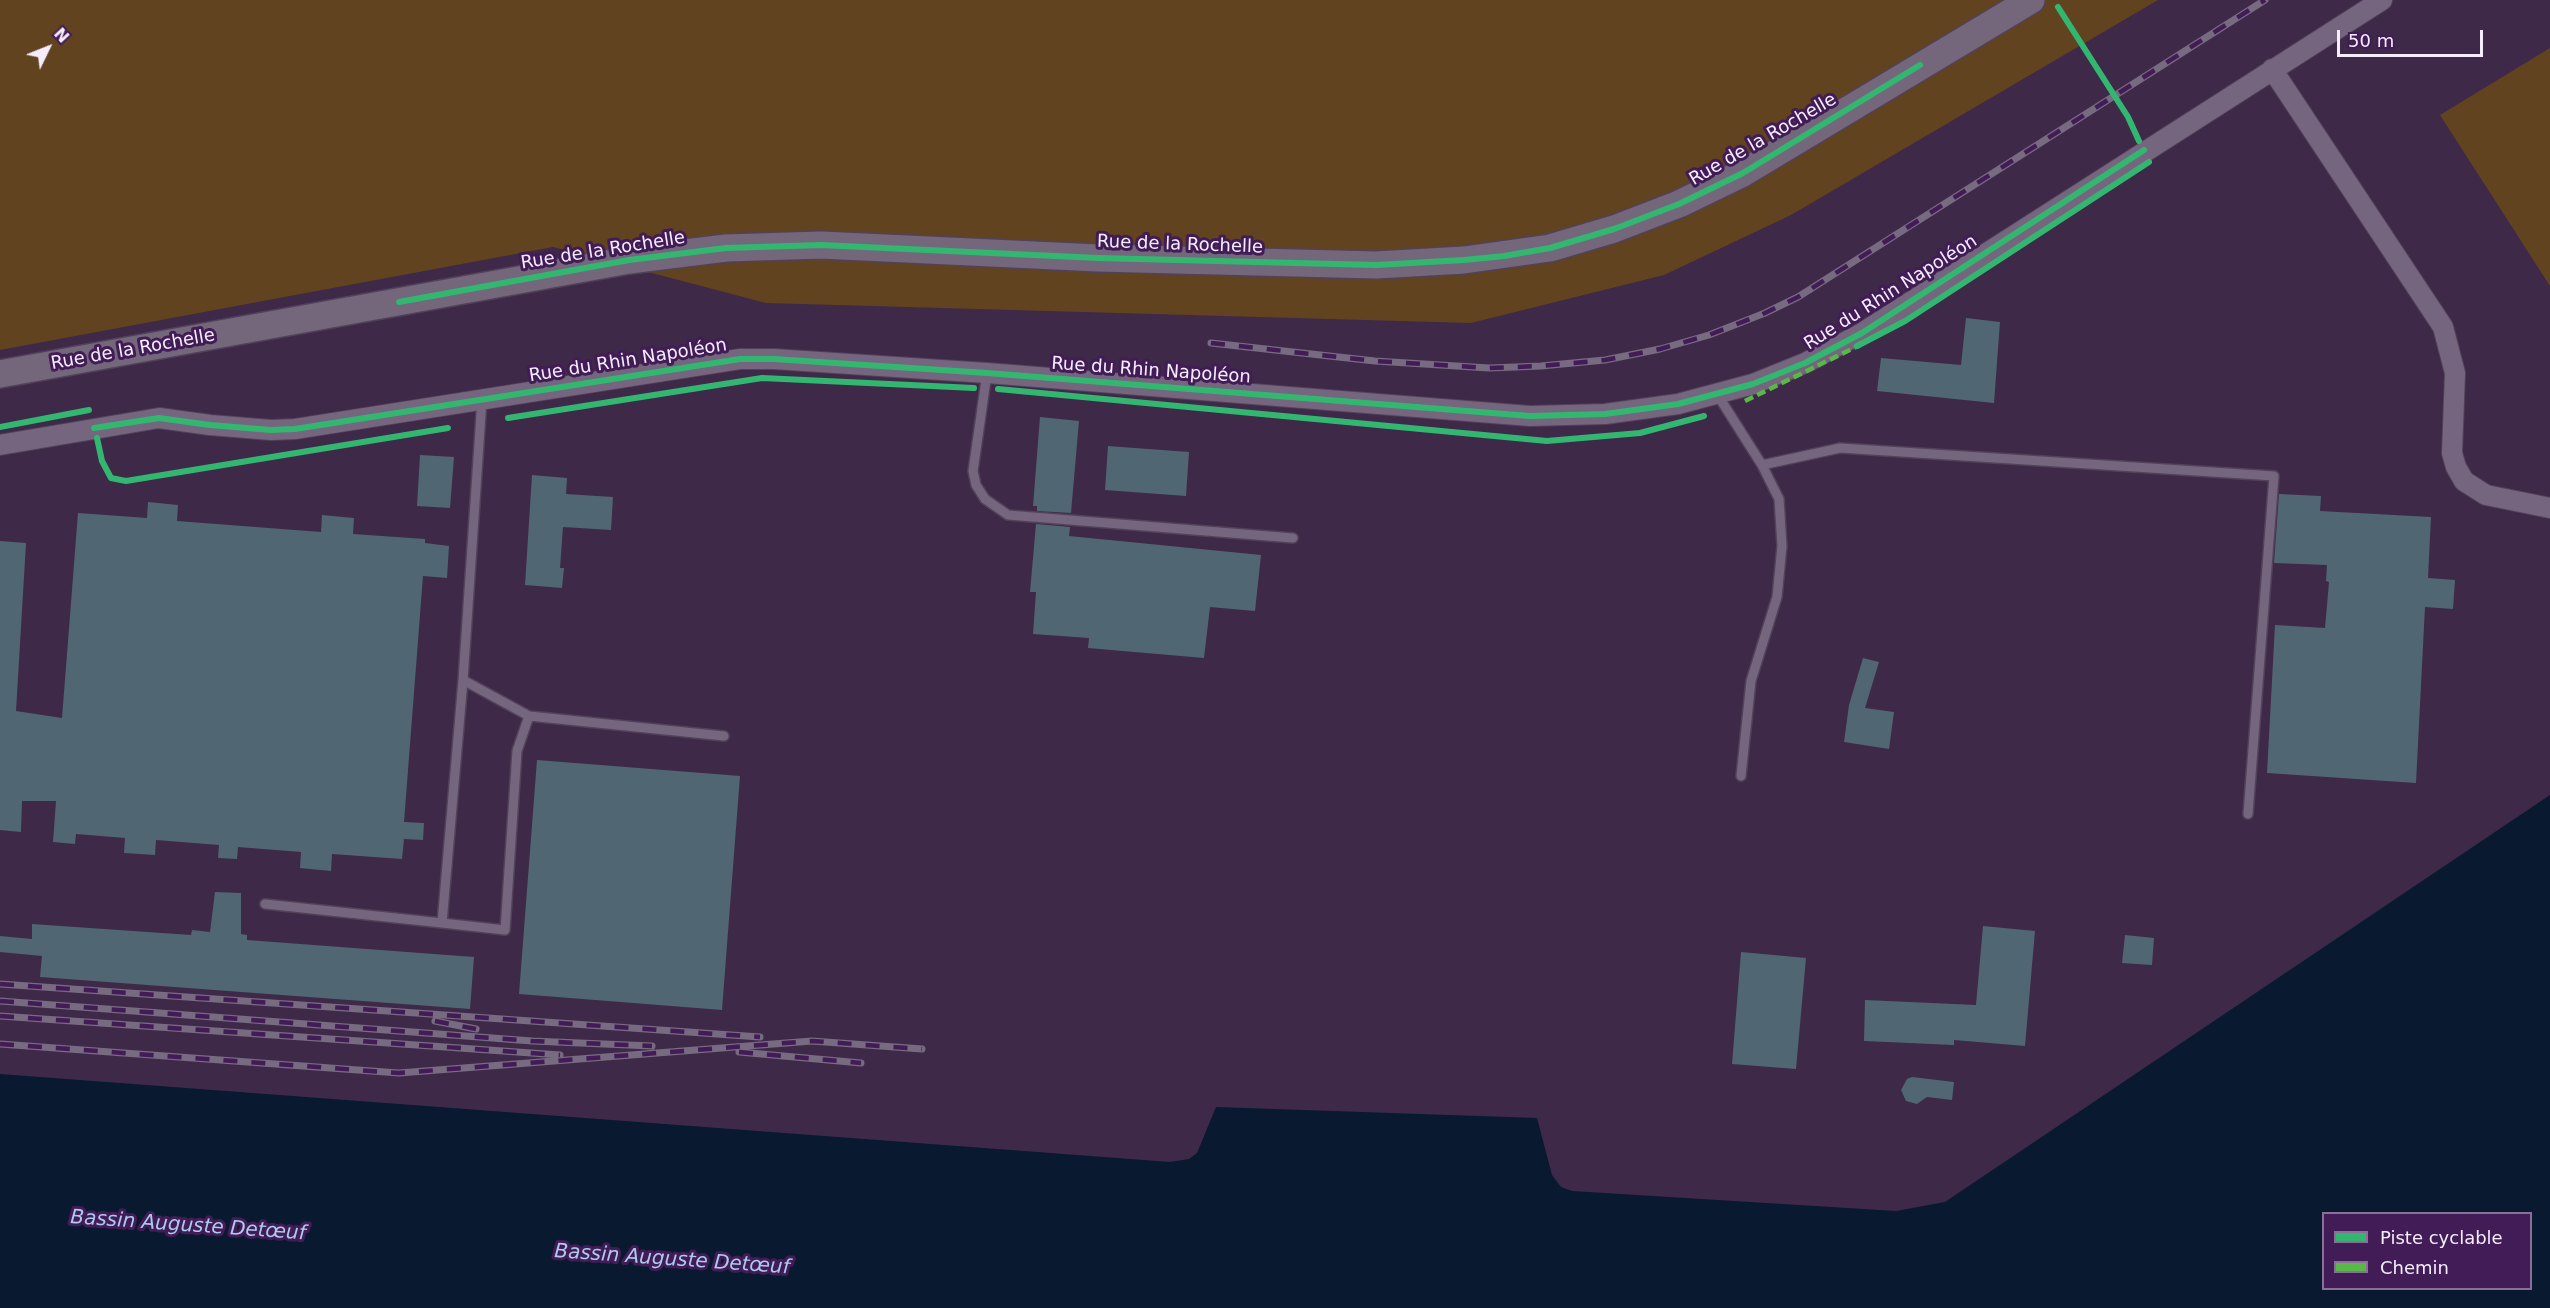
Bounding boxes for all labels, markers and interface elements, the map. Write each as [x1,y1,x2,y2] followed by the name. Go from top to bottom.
[18,18,78,78] north arrow
[2340,18,2486,56] scale bar
[50,24,73,47] text: N
[2348,30,2394,51] text: 50 m
[1686,89,1840,191] street label: Rue de la Rochelle
[519,227,687,275] street label: Rue de la Rochelle
[1097,231,1263,259] street label: Rue de la Rochelle
[1801,231,1981,355] street label: Rue du Rhin Napoléon
[49,325,217,375] street label: Rue de la Rochelle
[528,335,728,387] street label: Rue du Rhin Napoléon
[1051,353,1251,389] street label: Rue du Rhin Napoléon
[70,1206,306,1246] water label: Bassin Auguste Detœuf
[2322,1212,2532,1290] legend
[2380,1227,2503,1248] text: Piste cyclable
[554,1240,790,1280] water label: Bassin Auguste Detœuf
[2380,1257,2449,1278] text: Chemin

